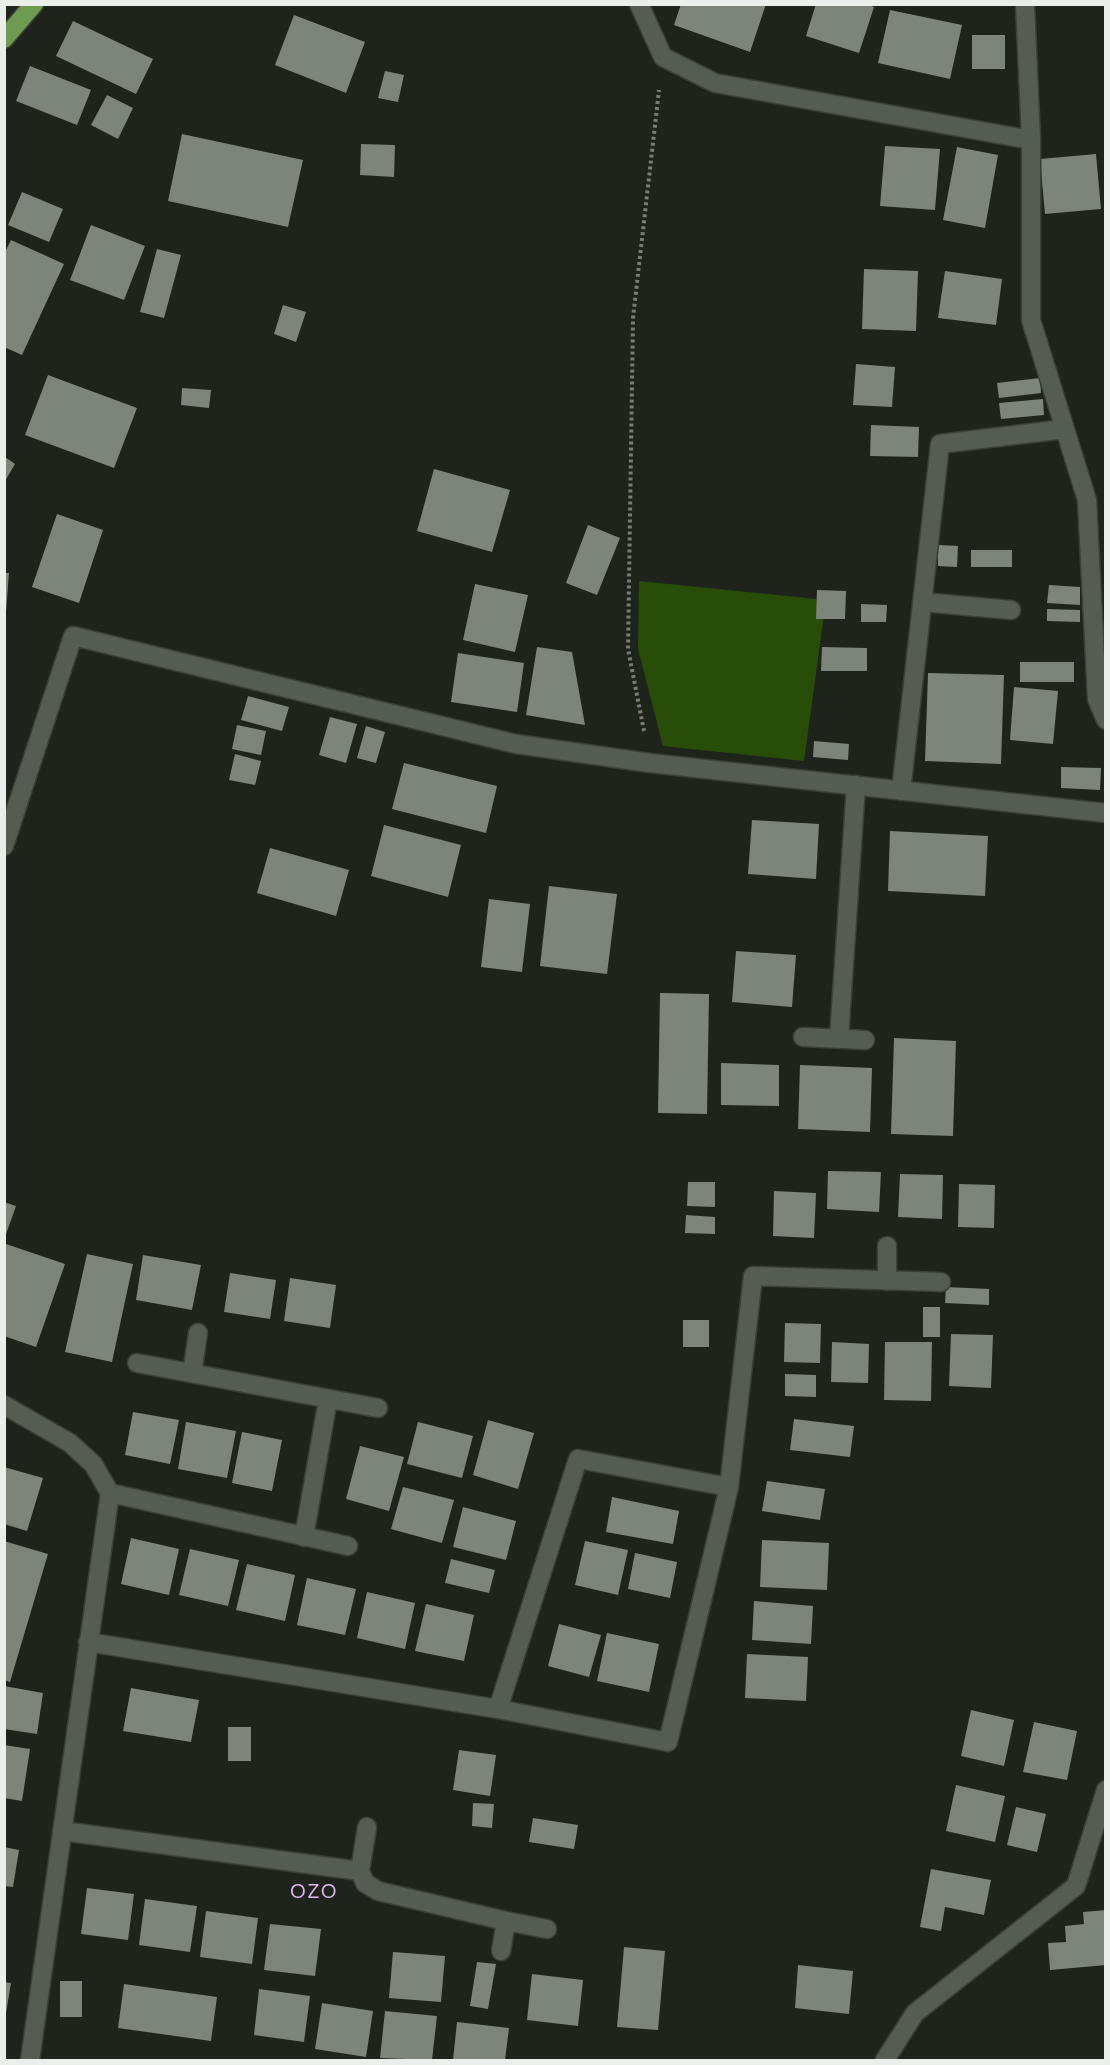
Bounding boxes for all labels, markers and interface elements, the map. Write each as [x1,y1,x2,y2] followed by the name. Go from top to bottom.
[290,1878,338,1904] district label: OZO

